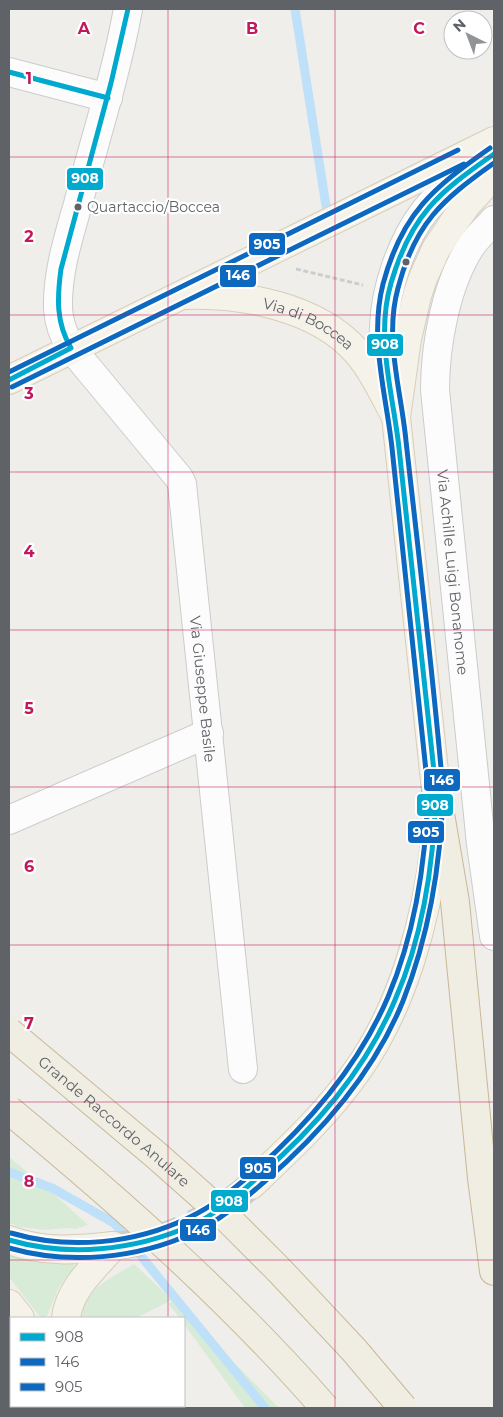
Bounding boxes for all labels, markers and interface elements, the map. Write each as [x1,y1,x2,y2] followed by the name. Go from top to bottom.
[443,10,493,60] north arrow
[449,15,470,36] text: N
[77,19,91,38] text: A
[246,19,258,38] text: B
[413,19,425,38] text: C
[26,69,32,88] text: 1
[66,167,104,191] line badge: 908
[71,169,99,187] text: 908
[87,198,220,216] place label: Quartaccio/Boccea
[73,202,83,212] marker: Quartaccio/Boccea
[24,227,34,246] text: 2
[248,232,286,256] line badge: 905
[254,235,280,253] text: 905
[401,257,411,267] unlabelled marker
[219,264,257,288] line badge: 146
[226,266,250,284] text: 146
[261,293,358,353] street label: Via di Boccea
[366,333,404,357] line badge: 908
[371,335,399,353] text: 908
[23,384,34,403] text: 3
[434,468,473,676] street label: Via Achille Luigi Bonanome
[23,542,35,561] text: 4
[186,615,220,763] street label: Via Giuseppe Basile
[24,699,34,718] text: 5
[423,768,461,792] line badge: 146
[430,771,454,789] text: 146
[416,793,454,817] line badge: 908
[421,796,449,814] text: 908
[407,820,445,844] line badge: 905
[413,823,439,841] text: 905
[24,857,34,876] text: 6
[24,1014,34,1033] text: 7
[35,1051,194,1191] street label: Grande Raccordo Anulare
[239,1156,277,1180] line badge: 905
[245,1159,271,1177] text: 905
[24,1172,34,1191] text: 8
[210,1189,249,1213] line badge: 908
[215,1192,243,1210] text: 908
[179,1218,217,1242] line badge: 146
[186,1221,210,1239] text: 146
[10,1317,185,1407] legend
[55,1327,84,1346] text: 908
[55,1352,79,1371] text: 146
[55,1377,83,1396] text: 905

